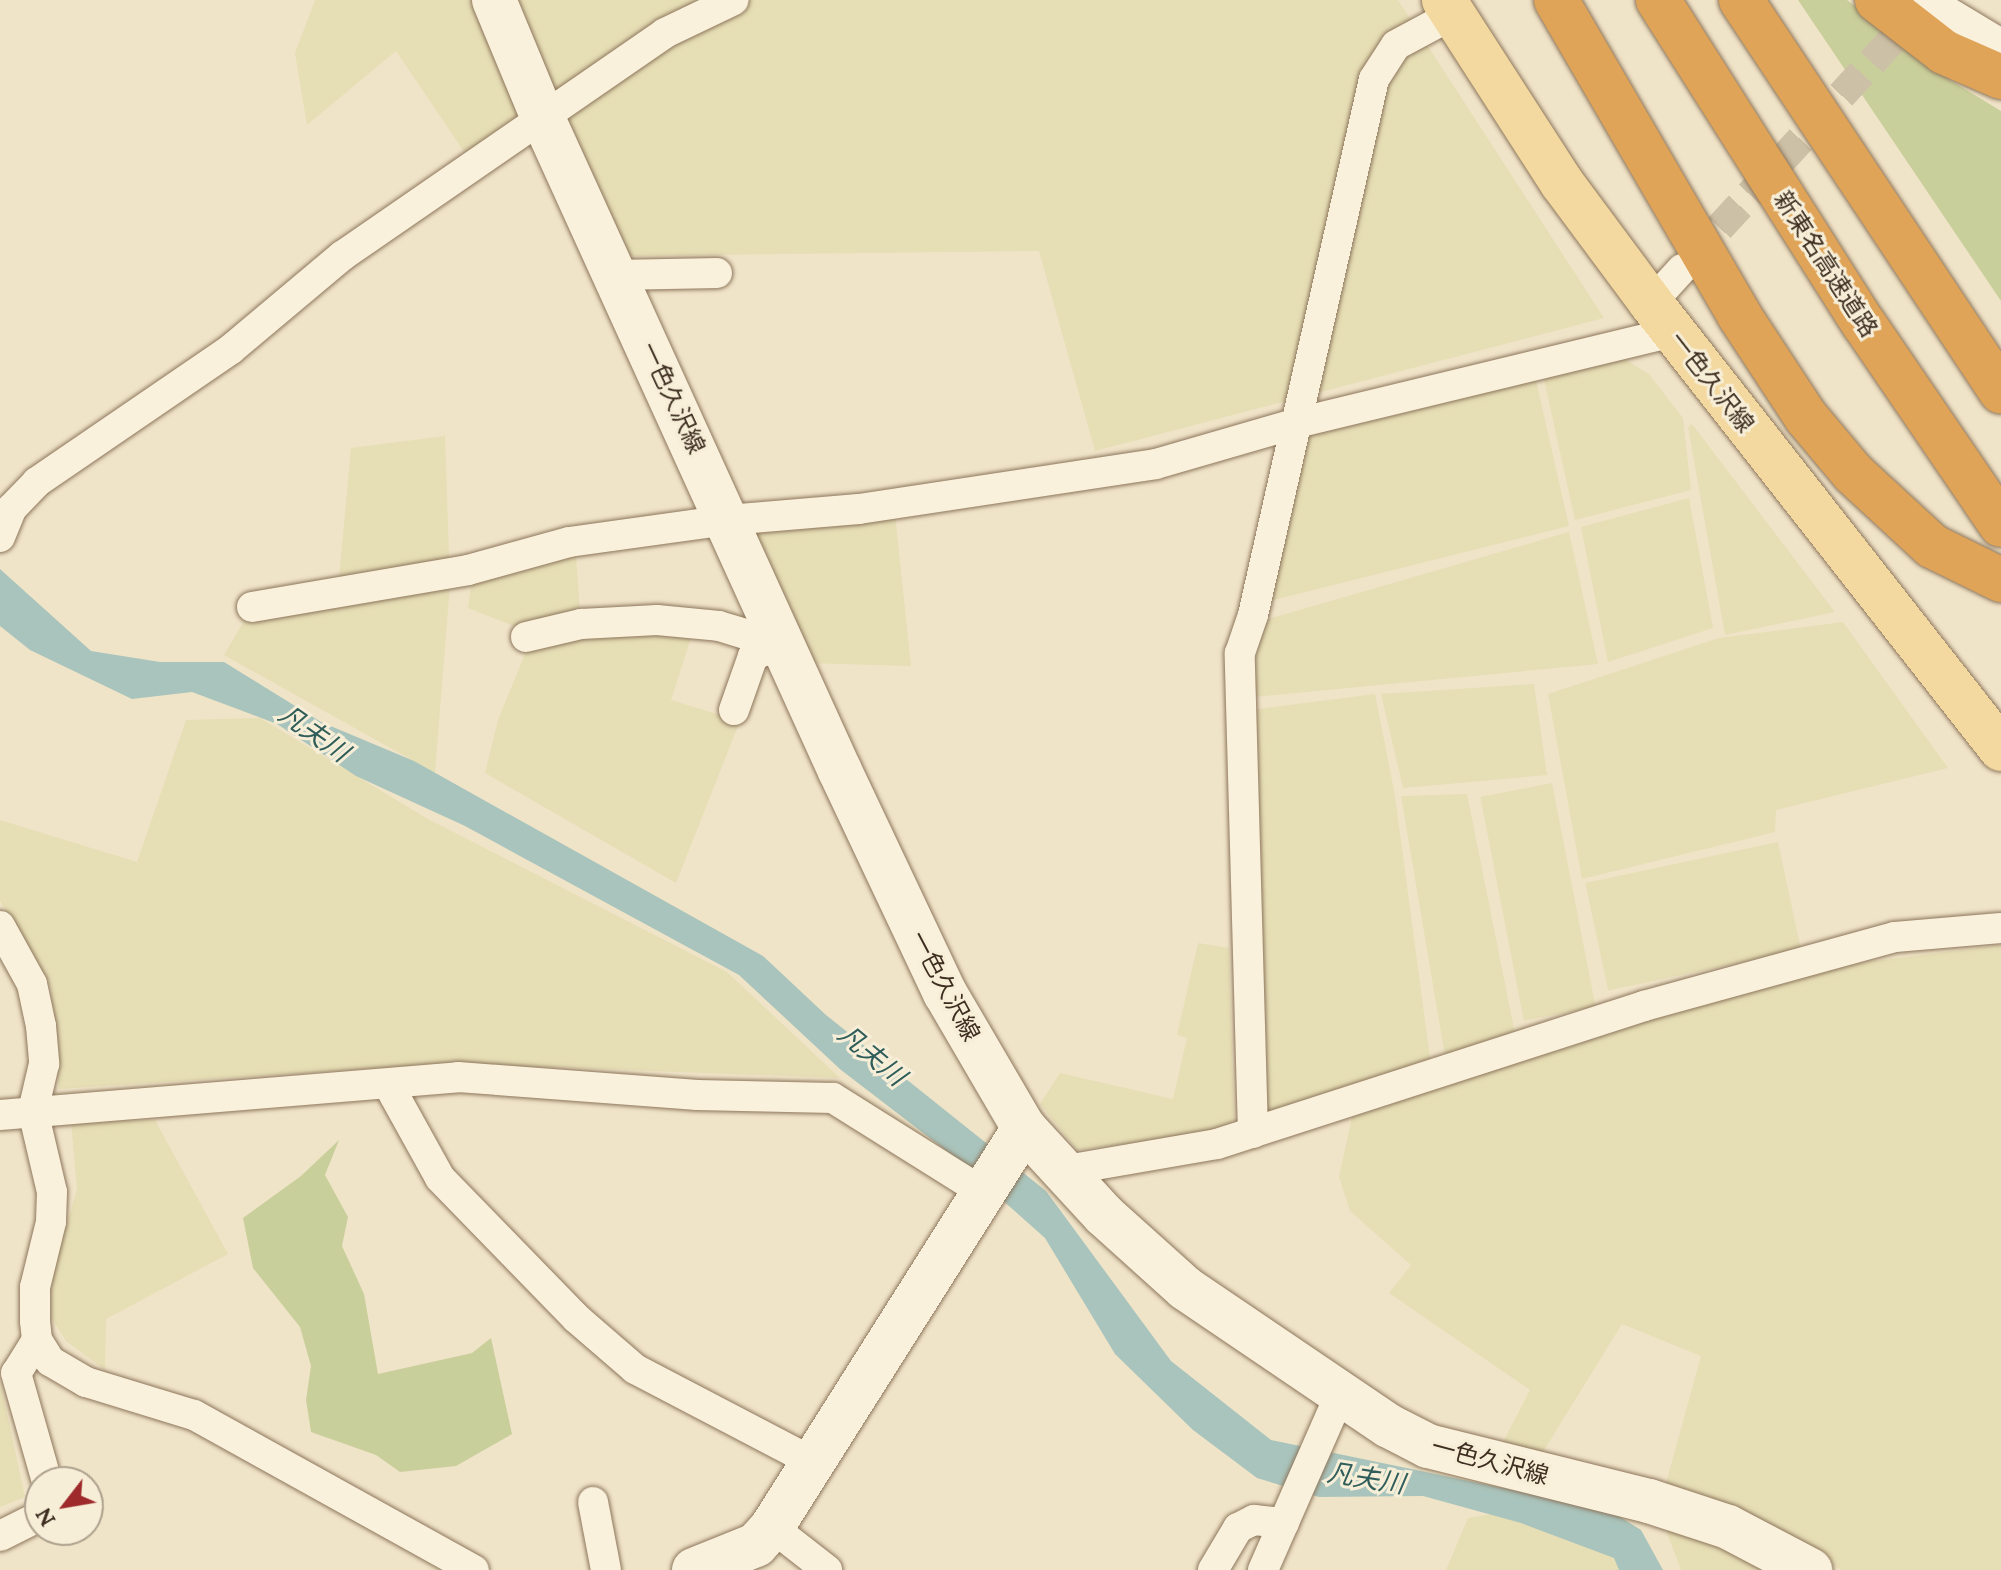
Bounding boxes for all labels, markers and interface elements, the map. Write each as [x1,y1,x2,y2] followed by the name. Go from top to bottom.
[1768,186,1884,342] street label: 新東名高速道路
[1664,326,1760,438] street label: 一色久沢線
[635,338,711,458] street label: 一色久沢線
[273,698,355,768] water label: 凡夫川
[904,926,986,1046] street label: 一色久沢線
[832,1018,912,1092] water label: 凡夫川
[1428,1432,1552,1490] street label: 一色久沢線
[1325,1456,1407,1500] water label: 凡夫川
[24,1466,104,1546] north arrow
[29,1503,62,1532] text: N

